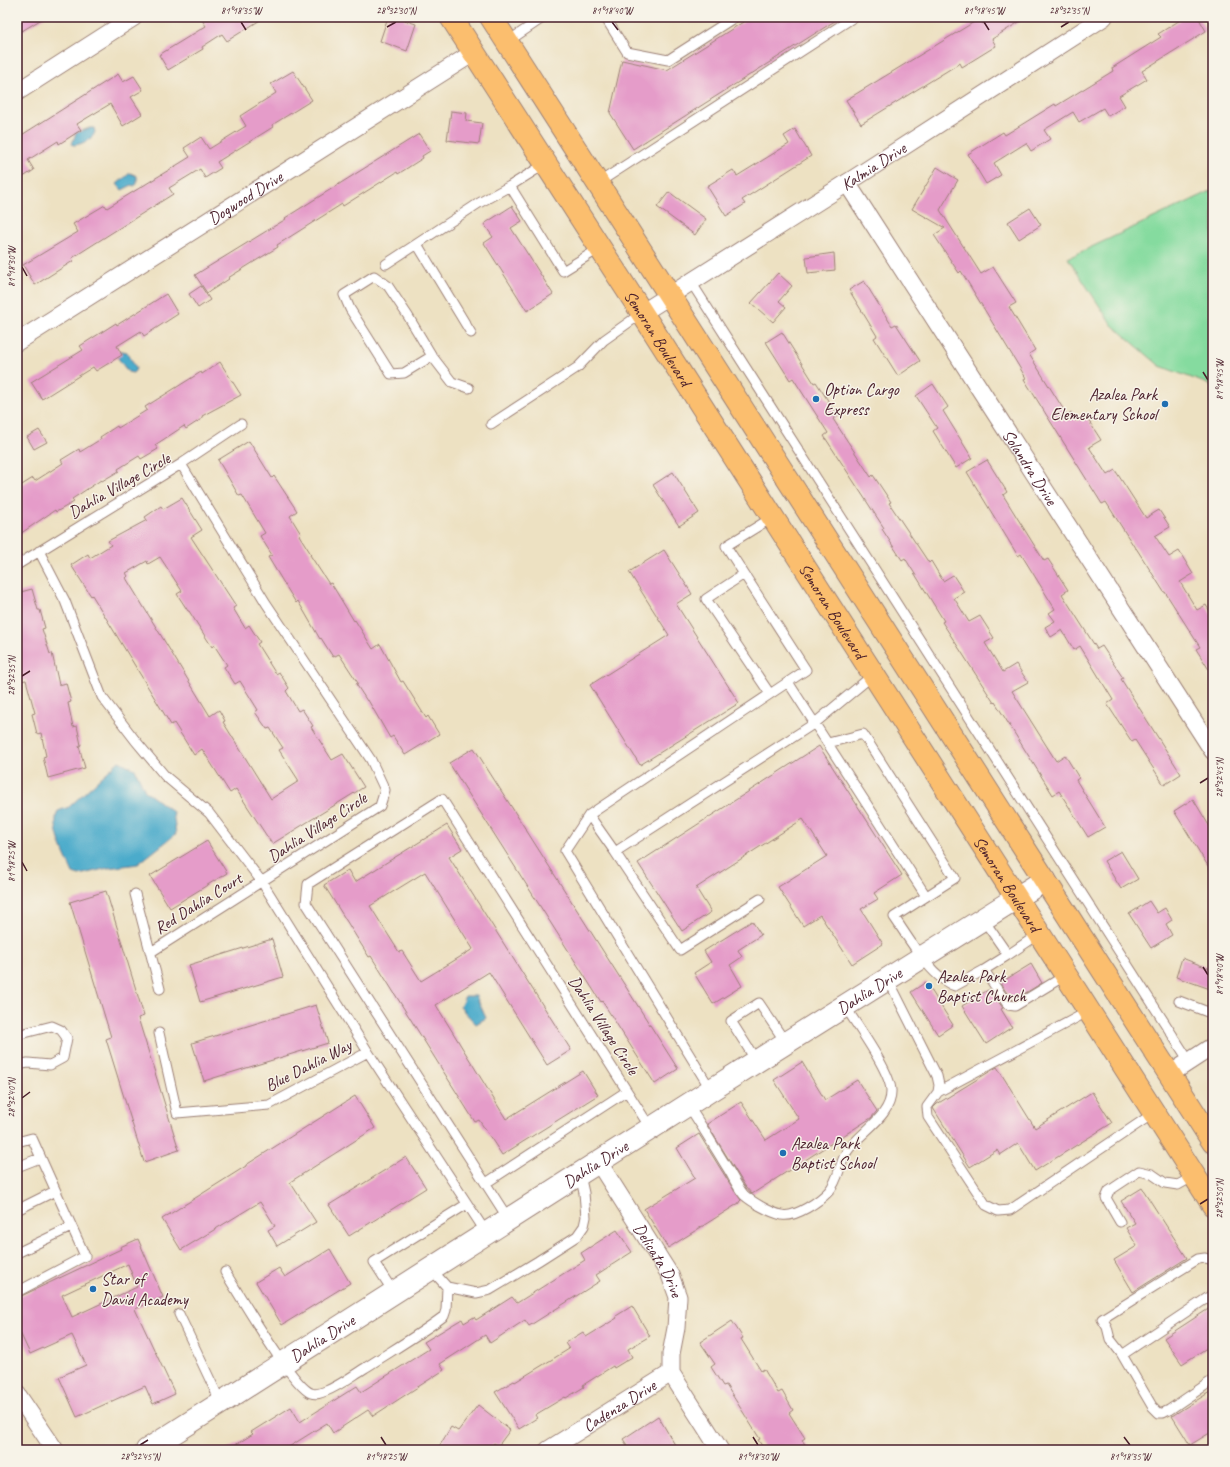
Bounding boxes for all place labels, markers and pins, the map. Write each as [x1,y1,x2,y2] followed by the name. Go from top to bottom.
[824,379,900,420] place label: Option Cargo Express
[1051,384,1160,425] place label: Azalea Park Elementary School
[811,394,821,404] marker: Option Cargo Express
[1160,399,1170,409] marker: Azalea Park Elementary School
[937,966,1027,1007] place label: Azalea Park Baptist Church
[924,981,934,991] marker: Azalea Park Baptist Church
[791,1133,878,1174] place label: Azalea Park Baptist School
[778,1148,788,1158] marker: Azalea Park Baptist School
[101,1269,189,1310] place label: Star of David Academy
[88,1284,98,1294] marker: Star of David Academy

